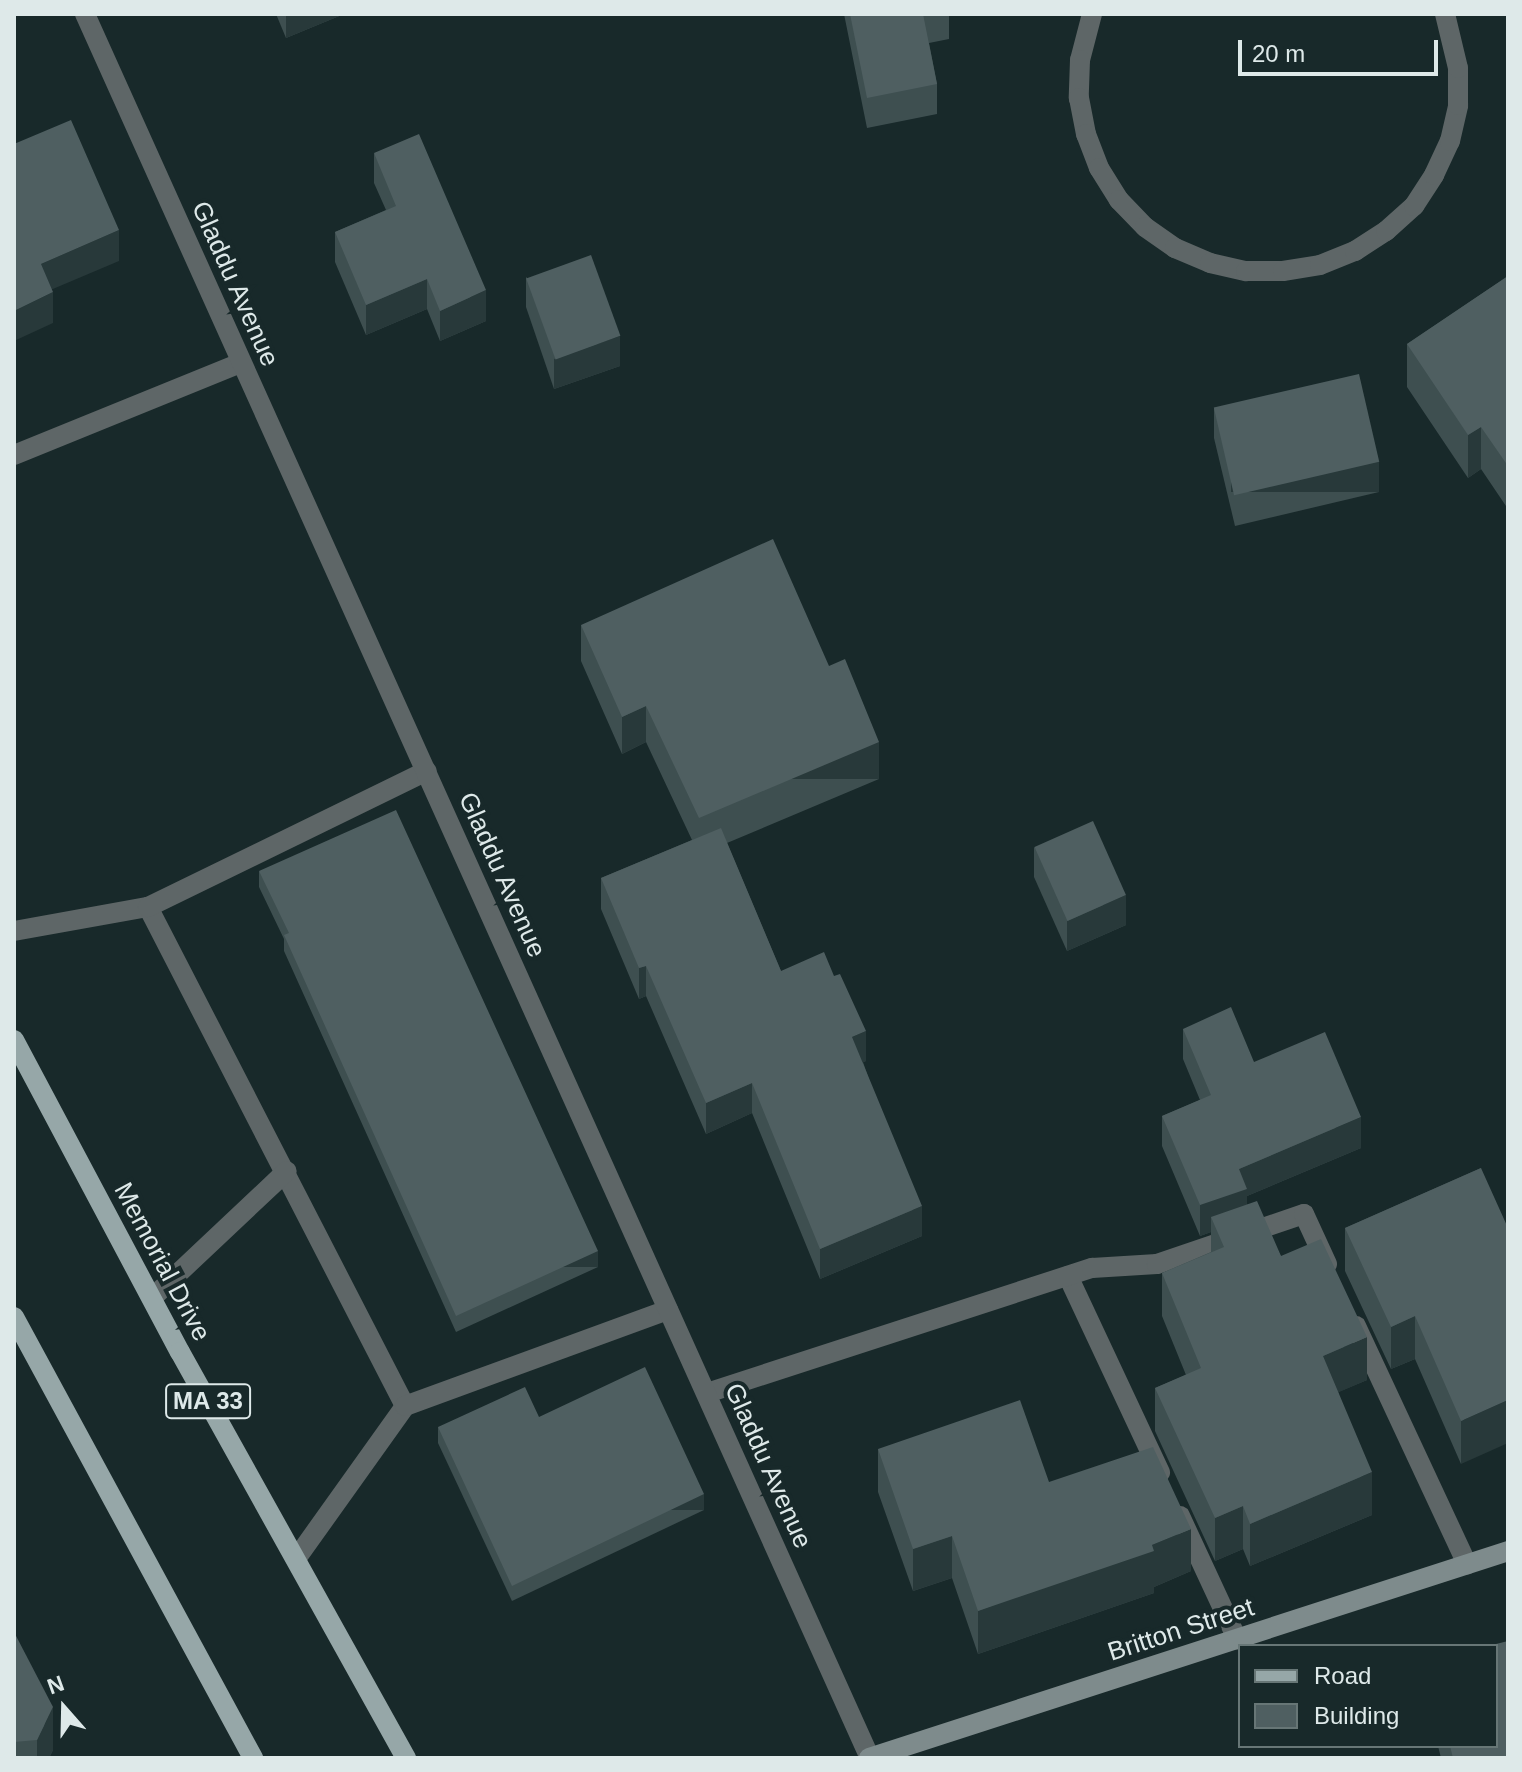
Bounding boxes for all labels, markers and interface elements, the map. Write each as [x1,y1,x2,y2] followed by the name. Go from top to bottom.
[1242,24,1442,74] scale bar
[1252,40,1305,67] text: 20 m
[184,196,286,372] street label: Gladdu Avenue
[451,787,553,963] street label: Gladdu Avenue
[107,1178,217,1346] street label: Memorial Drive
[717,1378,819,1554] street label: Gladdu Avenue
[164,1381,252,1421] road number: MA 33
[1104,1592,1258,1668] street label: Britton Street
[1238,1644,1498,1748] legend
[1314,1662,1371,1689] text: Road
[24,1668,104,1748] north arrow
[44,1671,67,1699] text: N
[1314,1702,1399,1729] text: Building

